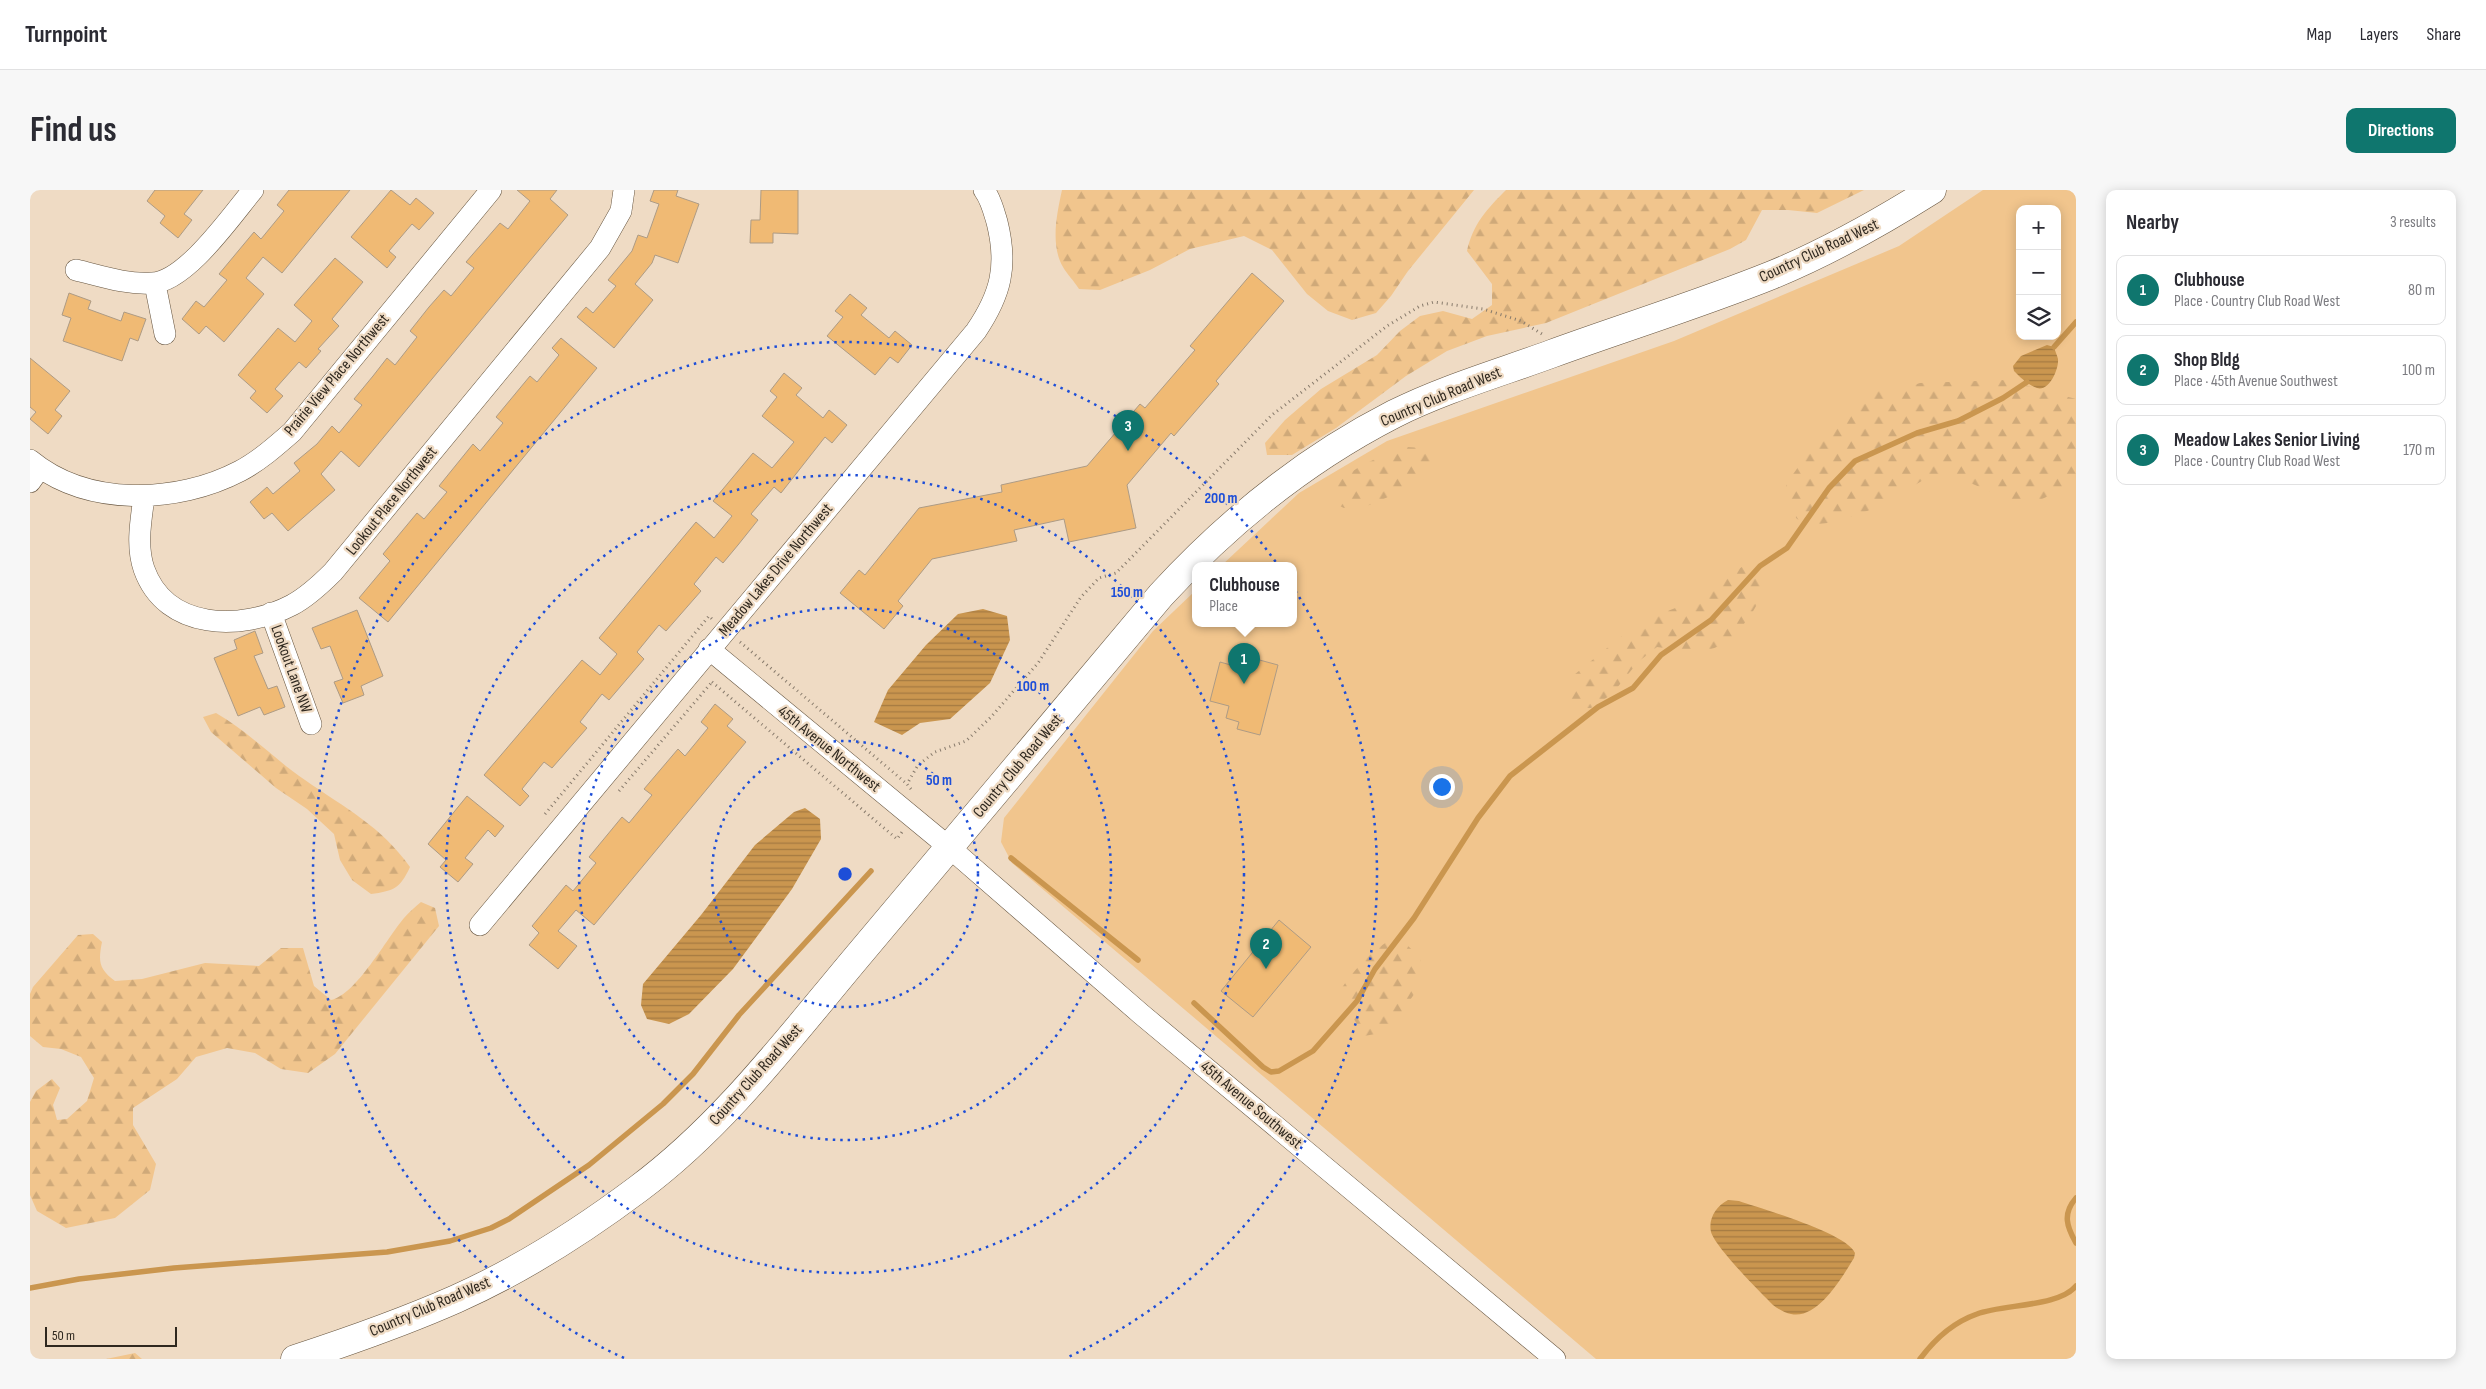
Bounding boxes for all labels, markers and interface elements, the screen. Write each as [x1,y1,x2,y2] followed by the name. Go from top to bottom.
[25,20,107,49] text: Turnpoint
[2307,24,2332,45] text: Map
[2360,24,2399,45] text: Layers
[2427,24,2461,45] text: Share
[2346,108,2456,153] button: Directions
[30,109,117,152] text: Find us
[2016,205,2061,340] map controls
[2016,205,2061,250] button: +
[2126,210,2179,235] text: Nearby
[2390,213,2436,232] text: 3 results
[1756,215,1882,287] street label: Country Club Road West
[2016,250,2061,295] button: −
[2174,269,2245,292] text: Clubhouse
[2140,281,2146,300] text: 1
[2408,281,2435,300] text: 80 m
[2174,292,2340,311] text: Place · Country Club Road West
[2016,295,2061,340] button: layers
[280,310,394,440] street label: Prairie View Place Northwest
[2174,349,2240,372] text: Shop Bldg
[2139,361,2147,380] text: 2
[2402,361,2435,380] text: 100 m
[1378,363,1504,431] street label: Country Club Road West
[2174,372,2338,391] text: Place · 45th Avenue Southwest
[1112,410,1144,451] pin: 3
[2174,429,2360,452] text: Meadow Lakes Senior Living
[2139,441,2147,460] text: 3
[2403,441,2435,460] text: 170 m
[342,443,442,559] street label: Lookout Place Northwest
[2174,452,2340,471] text: Place · Country Club Road West
[1204,489,1238,508] text: 200 m
[715,500,837,640] street label: Meadow Lakes Drive Northwest
[1192,562,1297,627] popup
[1209,574,1280,597] text: Clubhouse
[1111,583,1143,602] text: 150 m
[1209,597,1238,616] text: Place
[266,622,316,716] street label: Lookout Lane NW
[1228,643,1260,684] pin: 1
[1017,677,1049,696] text: 100 m
[774,702,884,796] street label: 45th Avenue Northwest
[969,710,1067,822] street label: Country Club Road West
[926,771,952,790] text: 50 m
[1429,774,1455,800] your location
[836,865,854,883] centre of rings
[1250,928,1282,969] pin: 2
[706,1021,806,1129] street label: Country Club Road West
[1196,1057,1306,1153] street label: 45th Avenue Southwest
[367,1273,493,1341] street label: Country Club Road West
[45,1324,178,1347] scale bar
[52,1327,75,1344] text: 50 m

